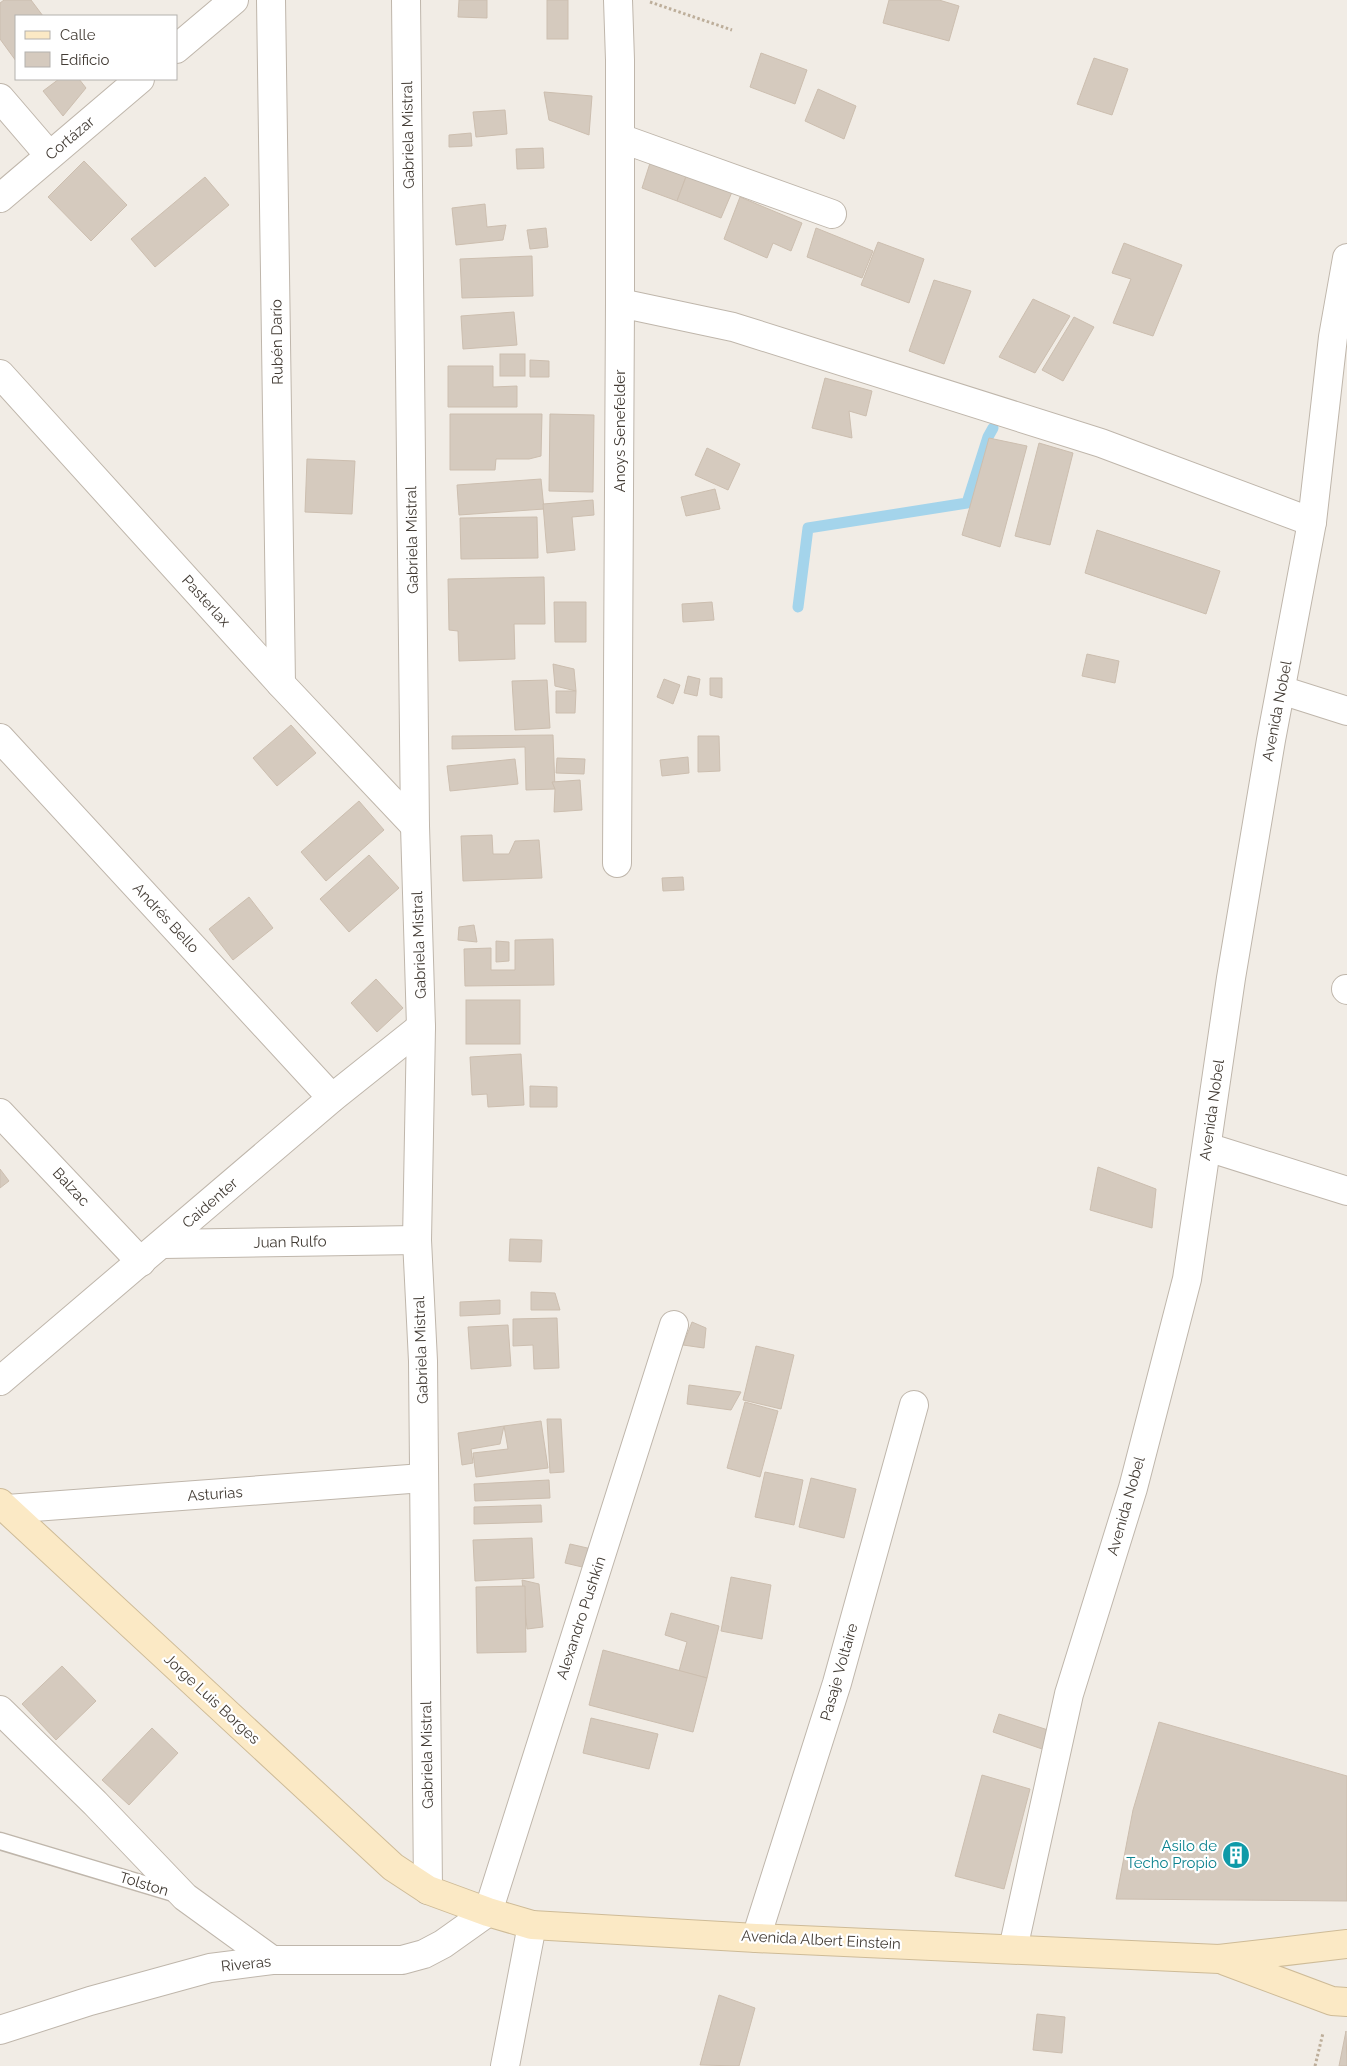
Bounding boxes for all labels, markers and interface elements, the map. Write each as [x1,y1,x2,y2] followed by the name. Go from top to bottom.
[15,15,178,80] legend
[60,26,96,44] text: Calle
[60,51,110,69] text: Edificio
[398,80,418,189] street label: Gabriela Mistral
[42,112,99,164] street label: Cortázar
[267,299,287,385] street label: Rubén Darío
[611,369,629,492] street label: Anoys Senefelder
[402,485,422,594] street label: Gabriela Mistral
[178,571,234,631] street label: Pasterlax
[1258,658,1296,763] street label: Avenida Nobel
[129,879,203,957] street label: Andrés Bello
[408,890,430,999] street label: Gabriela Mistral
[1196,1057,1228,1162] street label: Avenida Nobel
[49,1164,93,1210] street label: Balzac
[179,1174,242,1232] street label: Caidenter
[253,1232,327,1252] street label: Juan Rulfo
[410,1295,432,1404] street label: Gabriela Mistral
[1103,1454,1149,1558] street label: Avenida Nobel
[187,1483,243,1505] street label: Asturias
[553,1554,609,1682] street label: Alexandro Pushkin
[816,1621,862,1723] street label: Pasaje Voltaire
[160,1650,264,1748] street label: Jorge Luis Borges
[417,1700,437,1809] street label: Gabriela Mistral
[1126,1837,1217,1872] place label: Asilo de Techo Propio
[1221,1840,1251,1870] building icon: Asilo de Techo Propio
[117,1868,171,1900] street label: Tolston
[741,1927,901,1953] street label: Avenida Albert Einstein
[220,1952,272,1976] street label: Riveras

